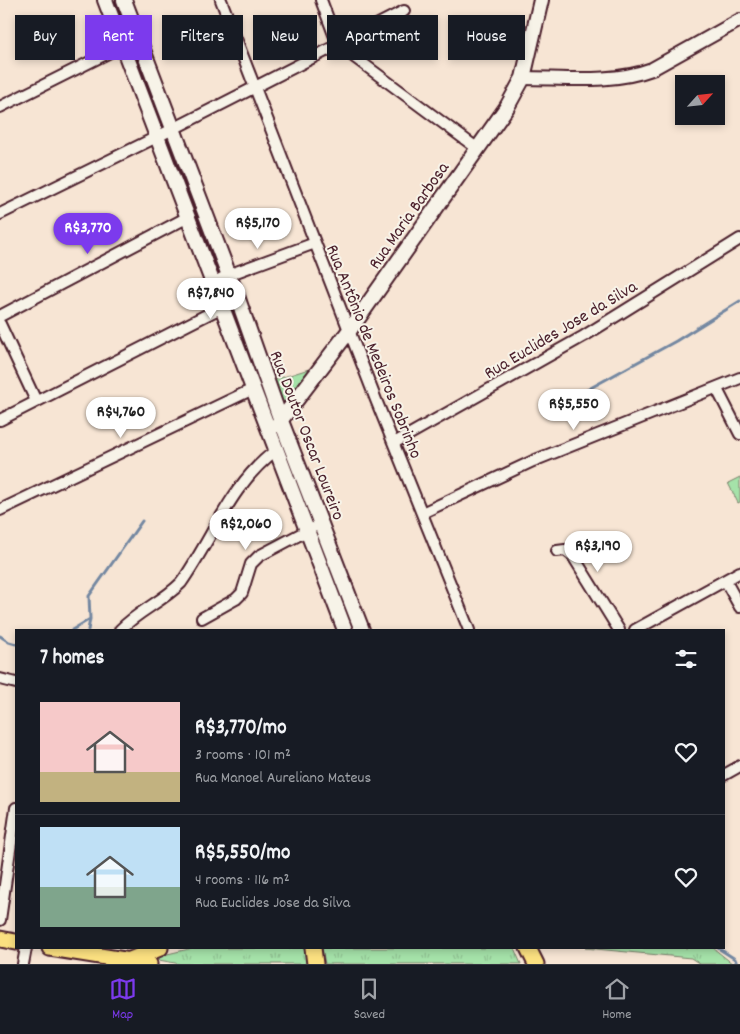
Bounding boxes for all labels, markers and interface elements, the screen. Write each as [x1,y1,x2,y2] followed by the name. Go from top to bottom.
[15,15,75,60] chip: Buy
[85,15,152,60] chip: Rent
[162,15,243,60] chip: Filters
[253,15,317,60] chip: New
[327,15,438,60] chip: Apartment
[448,15,525,60] chip: House
[675,75,725,125] north arrow
[675,75,725,125] map controls
[364,157,457,275] street label: Rua Maria Barbosa
[212,208,304,250] pin: R$5,170
[42,212,134,255] pin: R$3,770
[236,212,280,235] text: R$5,170
[64,217,112,240] text: R$3,770
[318,241,427,463] street label: Rua Antônio de Medeiros Sobrinho
[480,275,643,387] street label: Rua Euclides Jose da Silva
[165,278,257,320] pin: R$7,840
[188,282,234,305] text: R$7,840
[262,348,350,524] street label: Rua Doutor Oscar Loureiro
[528,388,620,431] pin: R$5,550
[549,393,599,416] text: R$5,550
[75,396,167,439] pin: R$4,760
[97,401,145,424] text: R$4,760
[200,508,292,551] pin: R$2,060
[220,513,272,536] text: R$2,060
[552,530,644,573] pin: R$3,190
[575,535,621,558] text: R$3,190
[40,644,104,674] text: 7 homes
[672,645,700,673] icon: filters
[195,714,286,744] text: R$3,770/mo
[80,722,140,782] icon: home
[672,738,700,766] icon: heart
[195,744,291,767] text: 3 rooms · 101 m²
[195,767,371,790] text: Rua Manoel Aureliano Mateus
[195,839,290,869] text: R$5,550/mo
[80,847,140,907] icon: home
[672,863,700,891] icon: heart
[195,869,290,892] text: 4 rooms · 116 m²
[195,892,350,915] text: Rua Euclides Jose da Silva
[109,975,137,1025] tab: Map
[354,975,385,1025] tab: Saved
[602,975,631,1025] tab: Home

